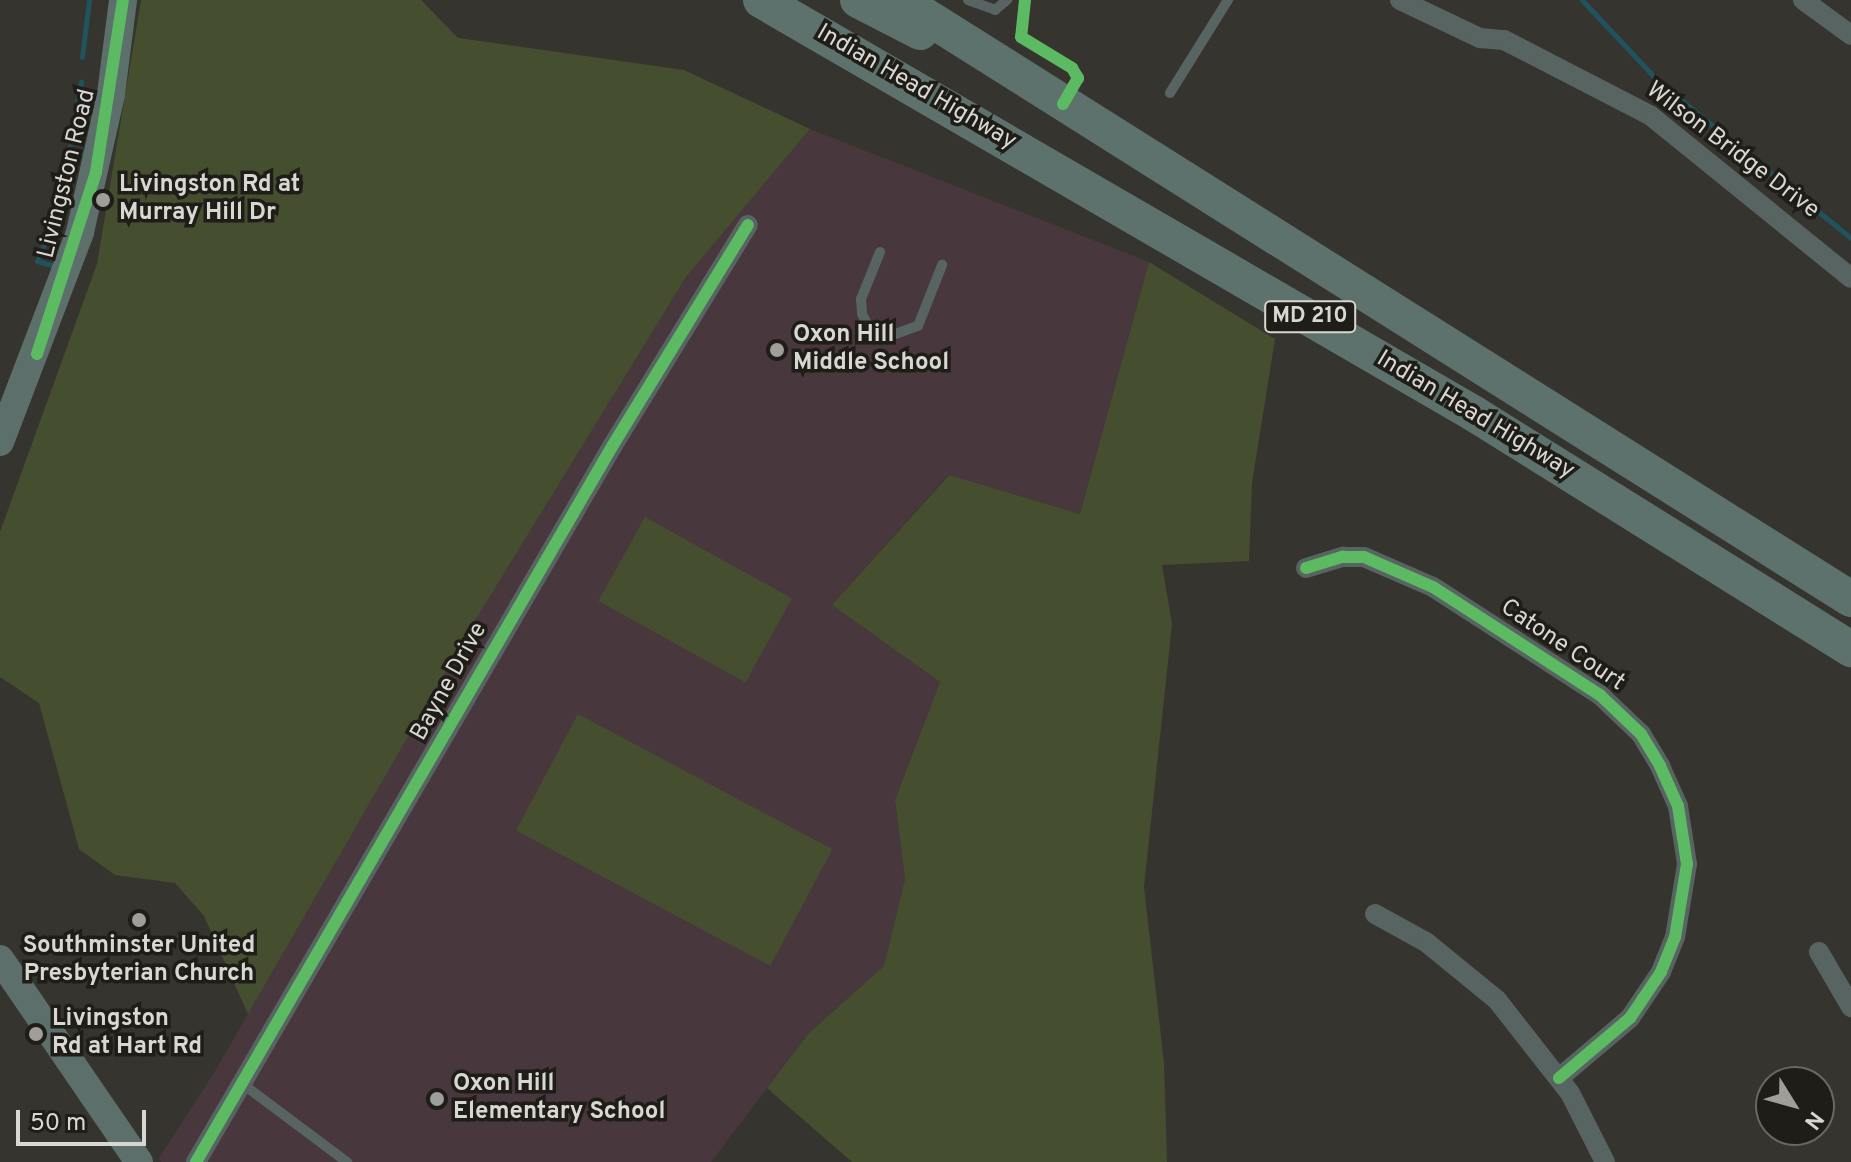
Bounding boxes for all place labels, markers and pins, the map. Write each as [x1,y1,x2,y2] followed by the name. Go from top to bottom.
[119,172,300,228] place label: Livingston Rd at Murray Hill Dr
[94,191,112,209] marker: Livingston Rd at Murray Hill Dr
[793,322,949,378] place label: Oxon Hill Middle School
[768,341,786,359] marker: Oxon Hill Middle School
[130,911,148,929] marker: Southminster United Presbyterian Church
[23,933,255,989] place label: Southminster United Presbyterian Church
[52,1006,202,1062] place label: Livingston Rd at Hart Rd
[27,1025,45,1043] marker: Livingston Rd at Hart Rd
[453,1071,665,1127] place label: Oxon Hill Elementary School
[428,1090,446,1108] marker: Oxon Hill Elementary School

